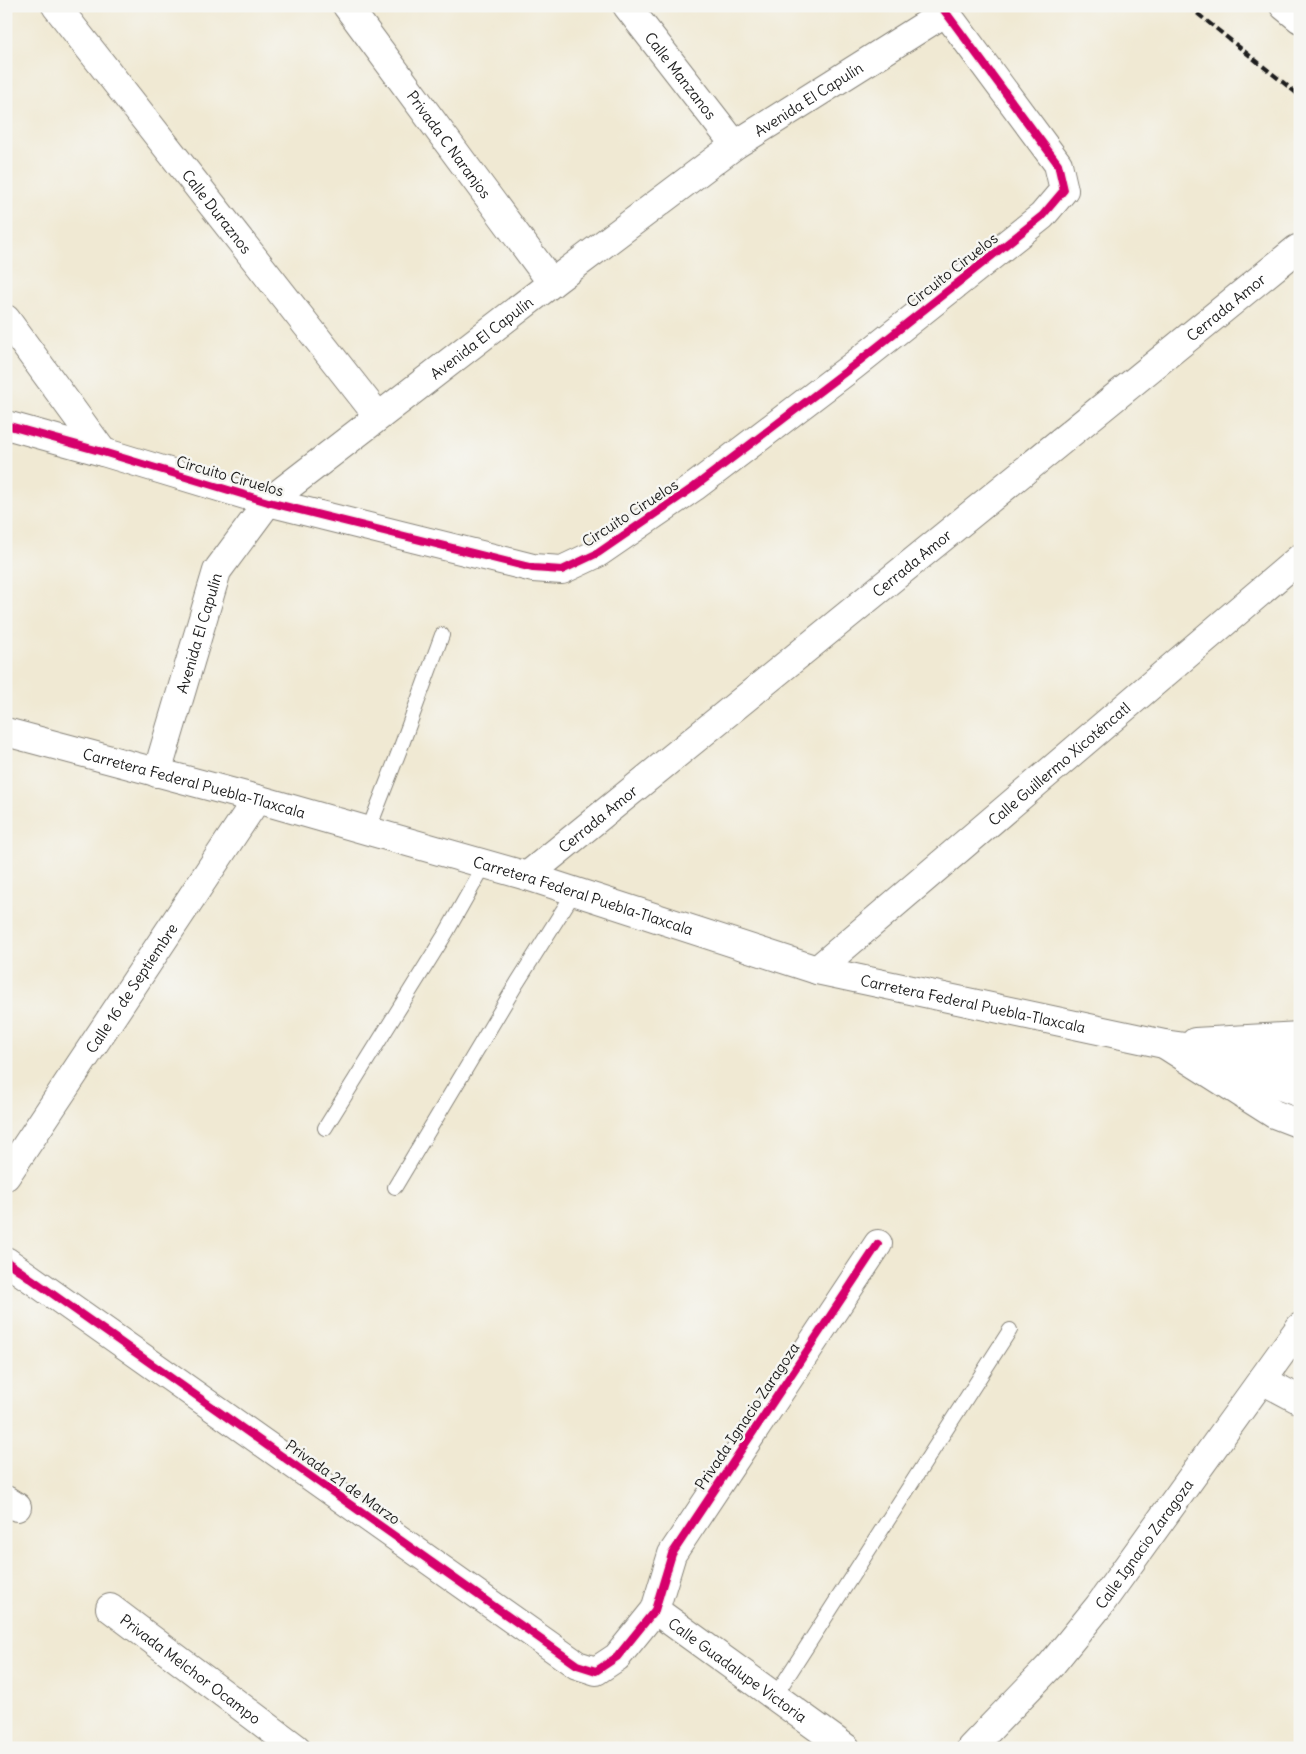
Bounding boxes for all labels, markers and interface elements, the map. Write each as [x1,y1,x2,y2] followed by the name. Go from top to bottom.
[641,28,721,123] street label: Calle Manzanos
[750,57,866,140] street label: Avenida El Capulín
[403,87,496,202] street label: Privada C Naranjos
[178,165,256,257] street label: Calle Duraznos
[903,228,1002,312] street label: Circuito Ciruelos
[1182,269,1269,345] street label: Cerrada Amor
[426,292,537,383] street label: Avenida El Capulín
[174,452,286,500] street label: Circuito Ciruelos
[578,475,682,551] street label: Circuito Ciruelos
[868,525,955,601] street label: Cerrada Amor
[172,570,226,696] street label: Avenida El Capulín
[984,698,1134,829] street label: Calle Guillermo Xicoténcatl
[81,743,308,822] street label: Carretera Federal Puebla-Tlaxcala
[554,781,641,856] street label: Cerrada Amor
[471,852,696,939] street label: Carretera Federal Puebla-Tlaxcala
[81,919,181,1056] street label: Calle 16 de Septiembre
[859,970,1088,1037] street label: Carretera Federal Puebla-Tlaxcala
[691,1338,804,1493] street label: Privada Ignacio Zaragoza
[282,1435,404,1529] street label: Privada 21 de Marzo
[1091,1475,1197,1612] street label: Calle Ignacio Zaragoza
[117,1610,265,1728] street label: Privada Melchor Ocampo
[665,1613,811,1726] street label: Calle Guadalupe Victoria

